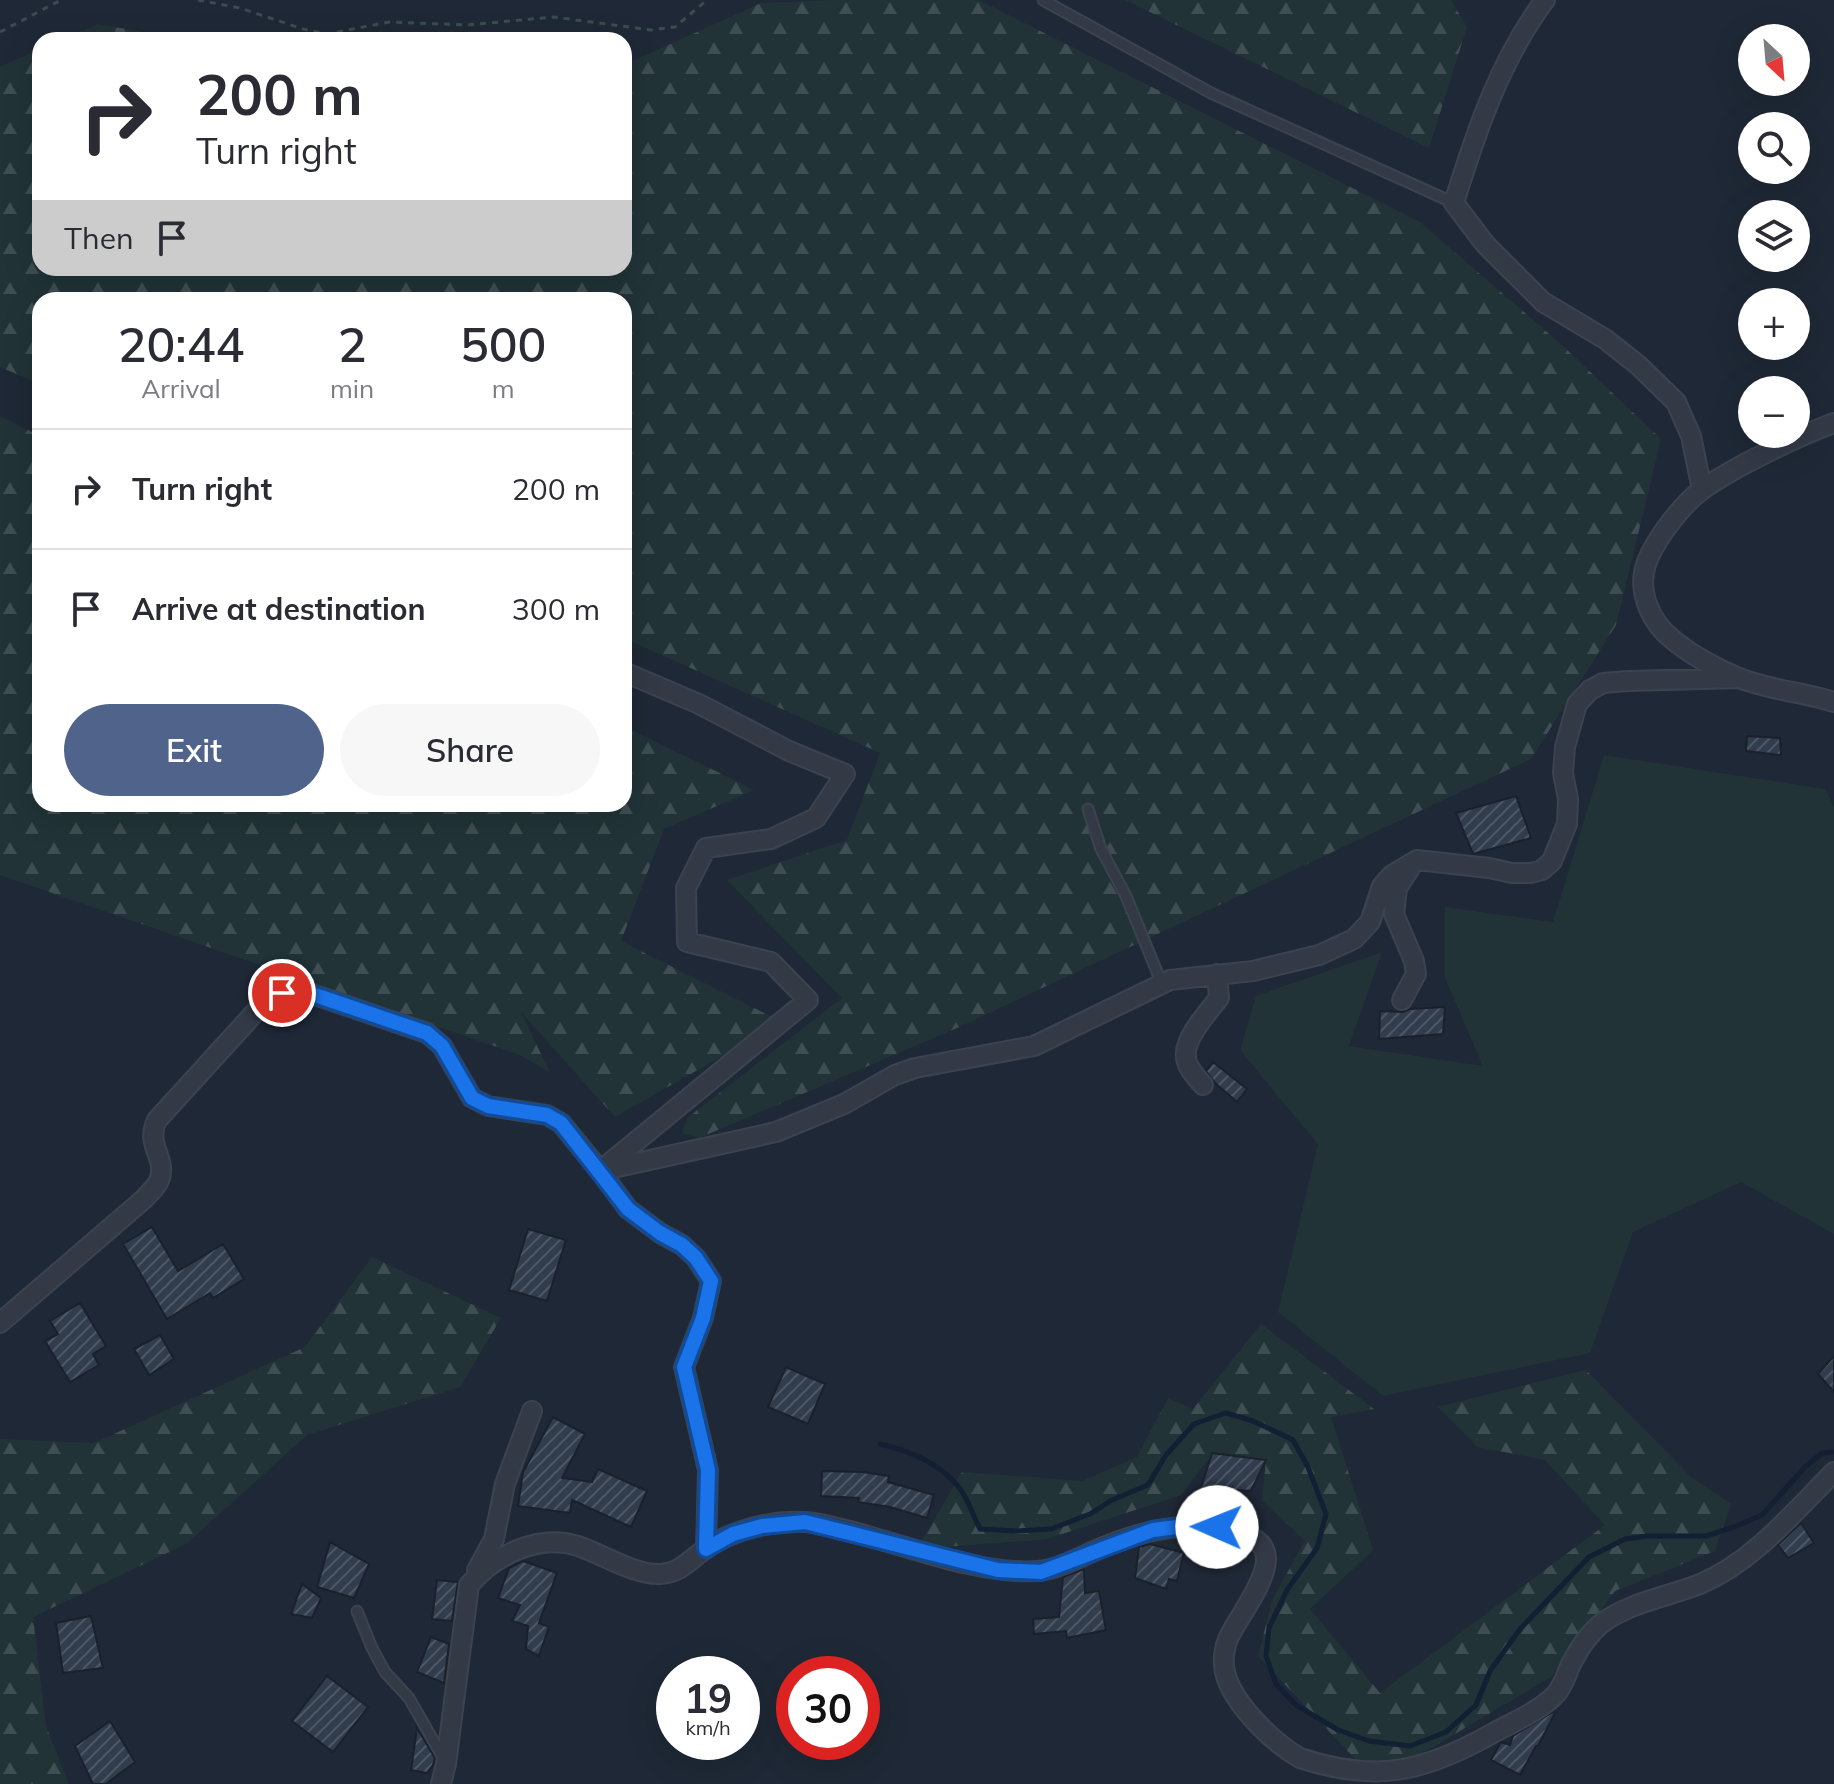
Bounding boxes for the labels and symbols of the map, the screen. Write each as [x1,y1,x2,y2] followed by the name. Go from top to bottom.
[1738,24,1810,96] north arrow
[248,959,316,1027] pin
[1175,1485,1259,1569] position arrow
[776,1656,880,1760] speed limit sign: 30

